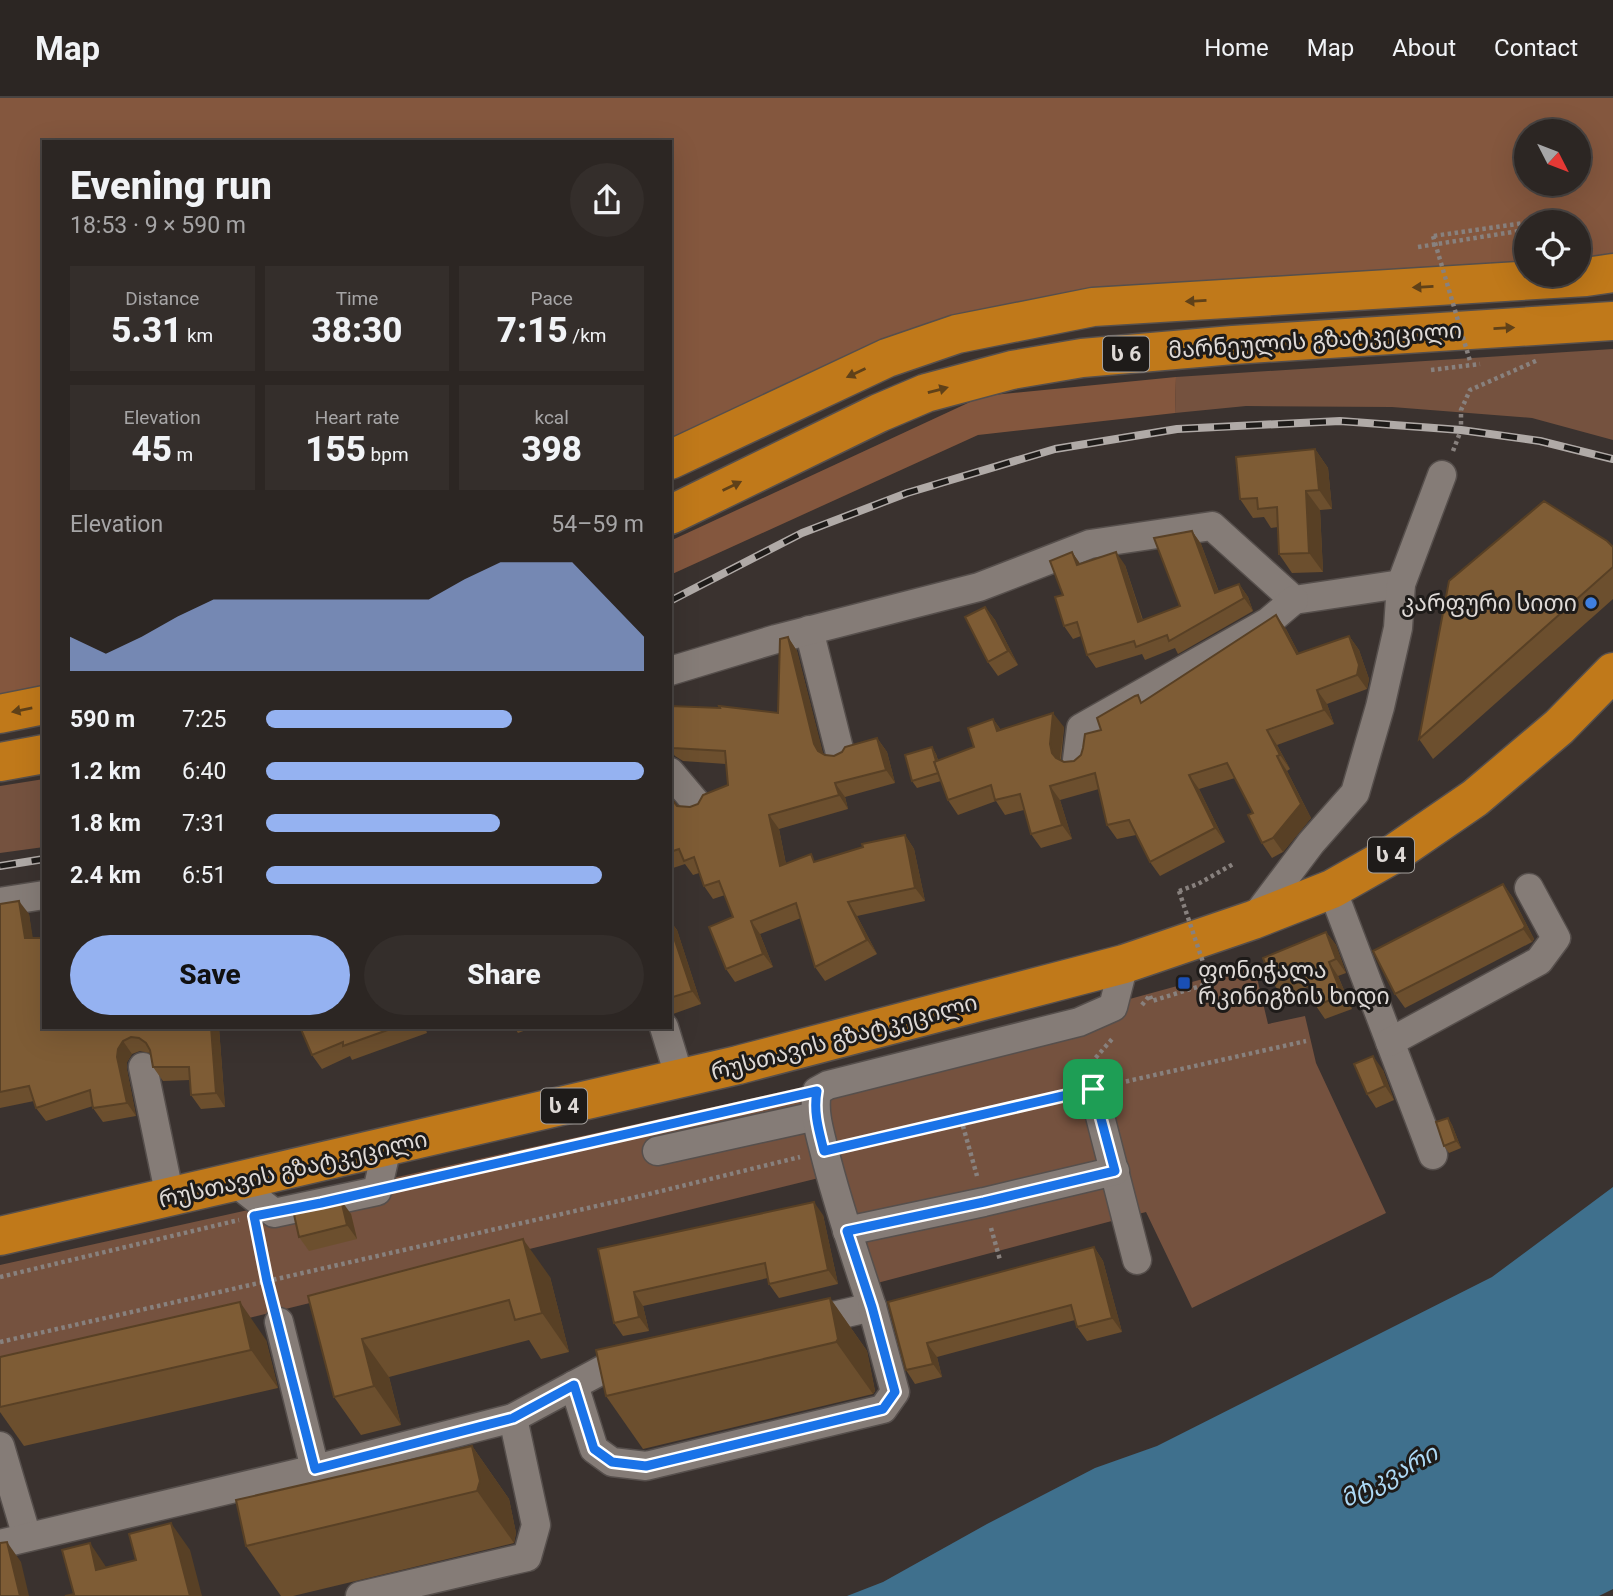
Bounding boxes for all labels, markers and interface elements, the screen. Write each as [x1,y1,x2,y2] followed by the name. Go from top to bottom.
[35,29,100,68] text: Map
[1204,34,1269,62] text: Home
[1307,34,1354,62] text: Map
[1392,34,1456,62] text: About
[1494,34,1578,62] text: Contact
[1514,119,1591,196] north arrow
[1514,119,1591,287] map controls
[570,163,644,237] button: share
[70,164,272,208] text: Evening run
[1514,210,1591,287] button: locate
[70,212,246,239] text: 18:53 · 9 × 590 m
[1412,282,1434,293] one-way arrow
[125,287,199,310] text: Distance
[336,287,378,310] text: Time
[531,287,573,310] text: Pace
[1184,295,1206,306] one-way arrow
[111,310,182,351] text: 5.31
[312,310,402,351] text: 38:30
[497,310,568,351] text: 7:15
[1167,317,1463,364] street label: მარნეულის გზატკეცილი
[1493,322,1515,333] one-way arrow
[182,324,213,347] text: km
[568,324,606,347] text: /km
[1103,336,1149,372] road number: ს 6
[846,367,866,378] one-way arrow
[928,384,949,394] one-way arrow
[124,406,201,429] text: Elevation
[315,406,399,429] text: Heart rate
[534,406,569,429] text: kcal
[131,429,172,470] text: 45
[305,429,366,470] text: 155
[521,429,582,470] text: 398
[172,443,193,466] text: m
[366,443,409,466] text: bpm
[722,480,742,491] one-way arrow
[70,511,163,538] text: Elevation
[551,511,644,538] text: 54–59 m
[1401,590,1577,617] place label: კარფური სითი
[1583,595,1599,611] marker: კარფური სითი
[11,705,33,716] one-way arrow
[70,706,135,733] text: 590 m
[182,706,226,733] text: 7:25
[70,758,141,785] text: 1.2 km
[182,758,226,785] text: 6:40
[70,810,141,837] text: 1.8 km
[182,810,226,837] text: 7:31
[1368,838,1414,872] road number: ს 4
[70,862,141,889] text: 2.4 km
[182,862,226,889] text: 6:51
[70,935,350,1015] button: Save
[364,935,644,1015] button: Share
[1198,957,1390,1010] place label: ფონიჭალა რკინიგზის ხიდი
[1176,975,1192,991] marker: ფონიჭალა რკინიგზის ხიდი
[708,989,980,1086] street label: რუსთავის გზატკეცილი
[1063,1059,1123,1119] pin
[1074,1070,1112,1108] icon: arrive
[541,1088,587,1124] road number: ს 4
[156,1125,430,1214] street label: რუსთავის გზატკეცილი
[1336,1438,1443,1513] water label: მტკვარი

